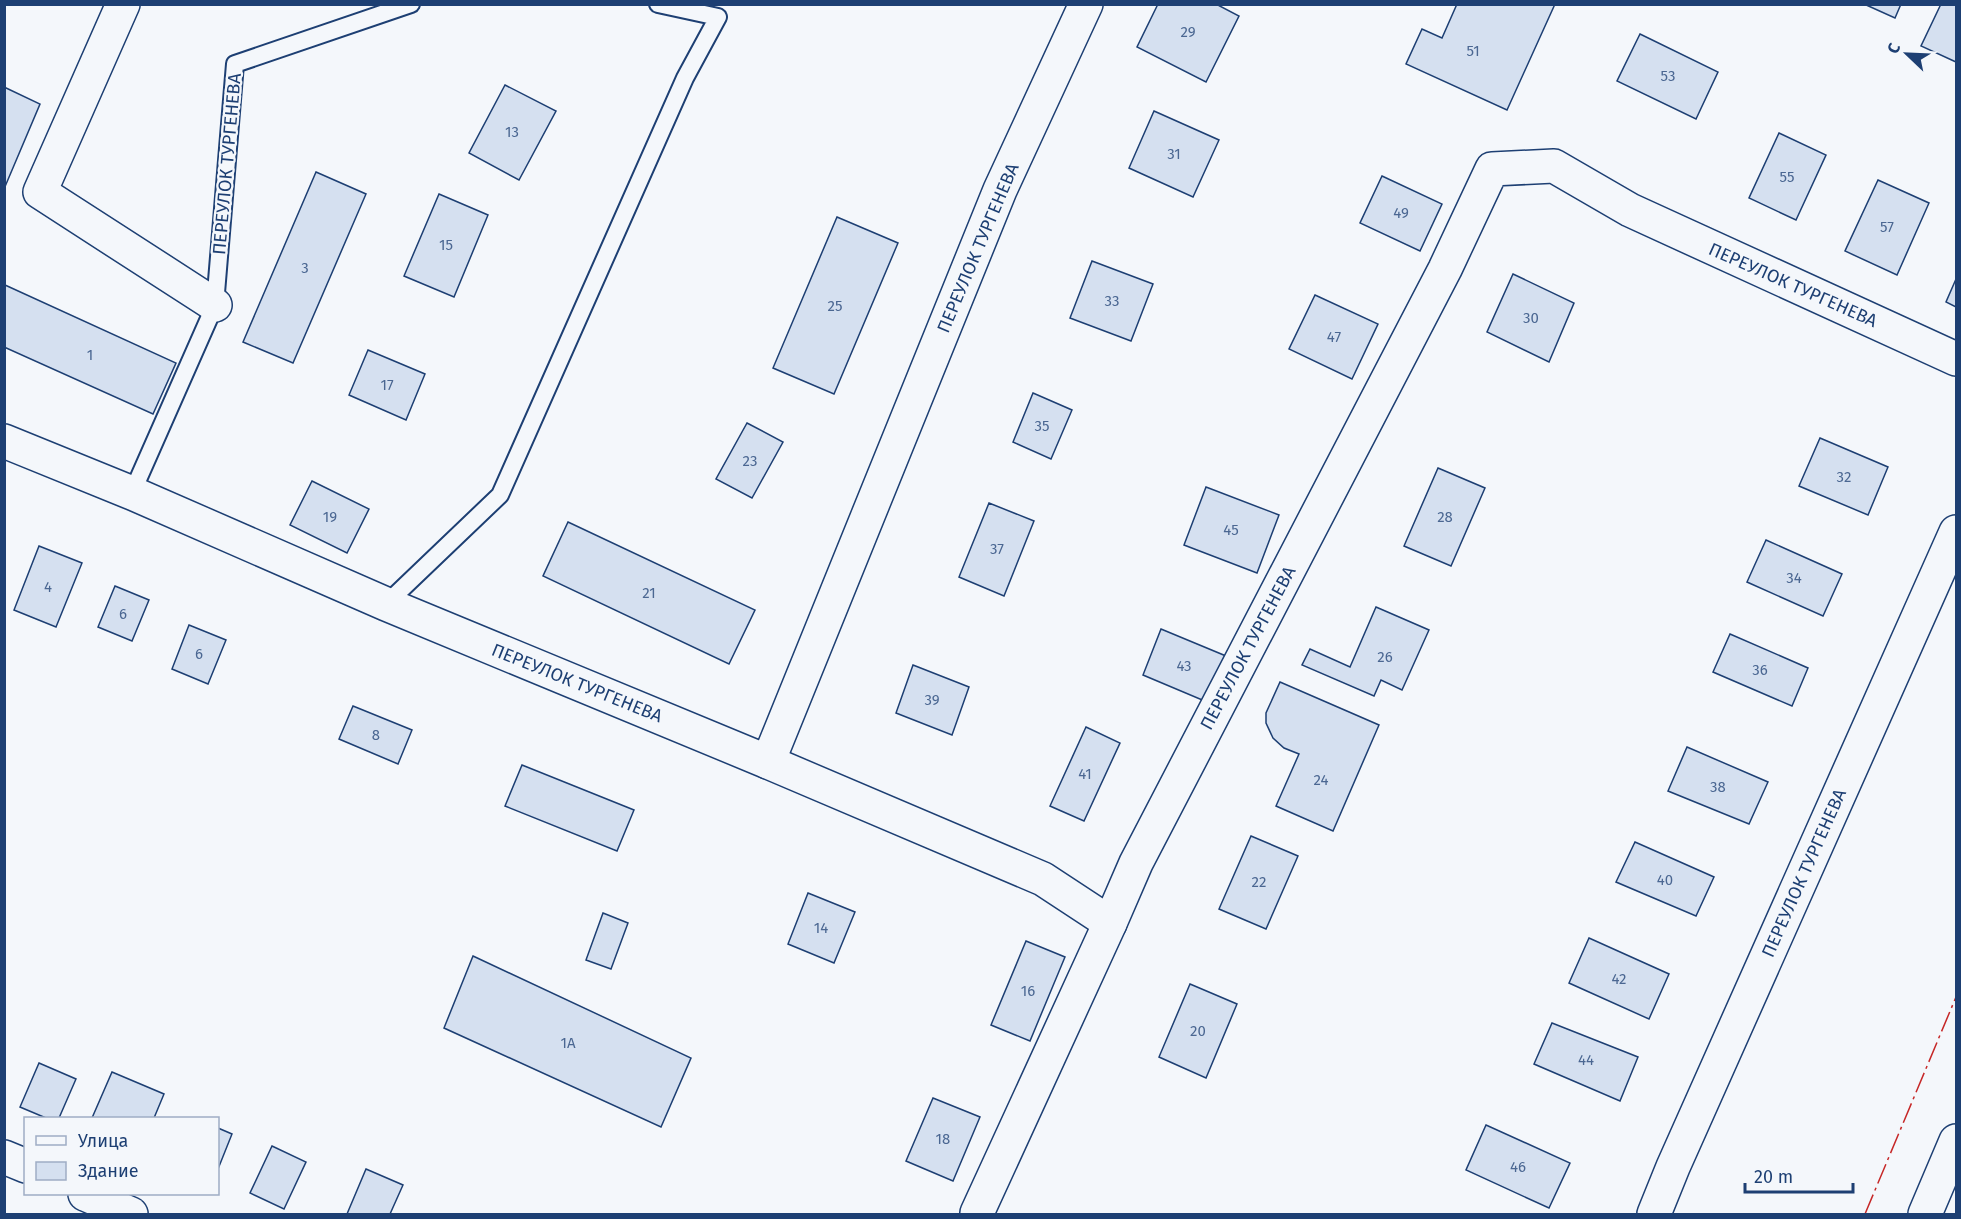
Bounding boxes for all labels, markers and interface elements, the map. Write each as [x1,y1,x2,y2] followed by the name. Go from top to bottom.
[1180,23,1196,41] house number: 29
[1877,24,1937,84] north arrow
[1883,40,1905,56] text: С
[1466,42,1480,60] house number: 51
[1661,67,1675,85] house number: 53
[208,72,246,256] street label: ПЕРЕУЛОК ТУРГЕНЕВА
[505,123,519,141] house number: 13
[1167,145,1181,163] house number: 31
[932,159,1024,336] street label: ПЕРЕУЛОК ТУРГЕНЕВА
[1780,168,1794,186] house number: 55
[1393,204,1409,222] house number: 49
[1880,218,1894,236] house number: 57
[439,236,453,254] house number: 15
[1705,238,1881,332] street label: ПЕРЕУЛОК ТУРГЕНЕВА
[301,259,309,277] house number: 3
[1105,292,1119,310] house number: 33
[828,297,842,315] house number: 25
[1523,309,1539,327] house number: 30
[1327,328,1341,346] house number: 47
[87,346,93,364] house number: 1
[380,376,394,394] house number: 17
[1034,417,1050,435] house number: 35
[743,452,757,470] house number: 23
[1837,468,1851,486] house number: 32
[323,508,337,526] house number: 19
[1437,508,1453,526] house number: 28
[1223,521,1239,539] house number: 45
[990,540,1004,558] house number: 37
[1196,562,1301,734] street label: ПЕРЕУЛОК ТУРГЕНЕВА
[1786,569,1802,587] house number: 34
[44,578,52,596] house number: 4
[642,584,656,602] house number: 21
[119,605,127,623] house number: 6
[488,639,666,728] street label: ПЕРЕУЛОК ТУРГЕНЕВА
[195,645,203,663] house number: 6
[1377,648,1393,666] house number: 26
[1176,657,1192,675] house number: 43
[1752,661,1768,679] house number: 36
[924,691,940,709] house number: 39
[372,726,380,744] house number: 8
[1078,765,1092,783] house number: 41
[1313,771,1329,789] house number: 24
[1710,778,1726,796] house number: 38
[1757,785,1851,961] street label: ПЕРЕУЛОК ТУРГЕНЕВА
[1657,871,1673,889] house number: 40
[1252,873,1266,891] house number: 22
[814,919,828,937] house number: 14
[1611,970,1627,988] house number: 42
[1021,982,1035,1000] house number: 16
[1190,1022,1206,1040] house number: 20
[560,1034,576,1052] house number: 1А
[1578,1051,1594,1069] house number: 44
[24,1117,219,1195] legend
[78,1130,128,1152] text: Улица
[936,1130,950,1148] house number: 18
[1745,1156,1853,1194] scale bar
[1510,1158,1526,1176] house number: 46
[78,1160,139,1182] text: Здание
[1754,1166,1793,1188] text: 20 m

